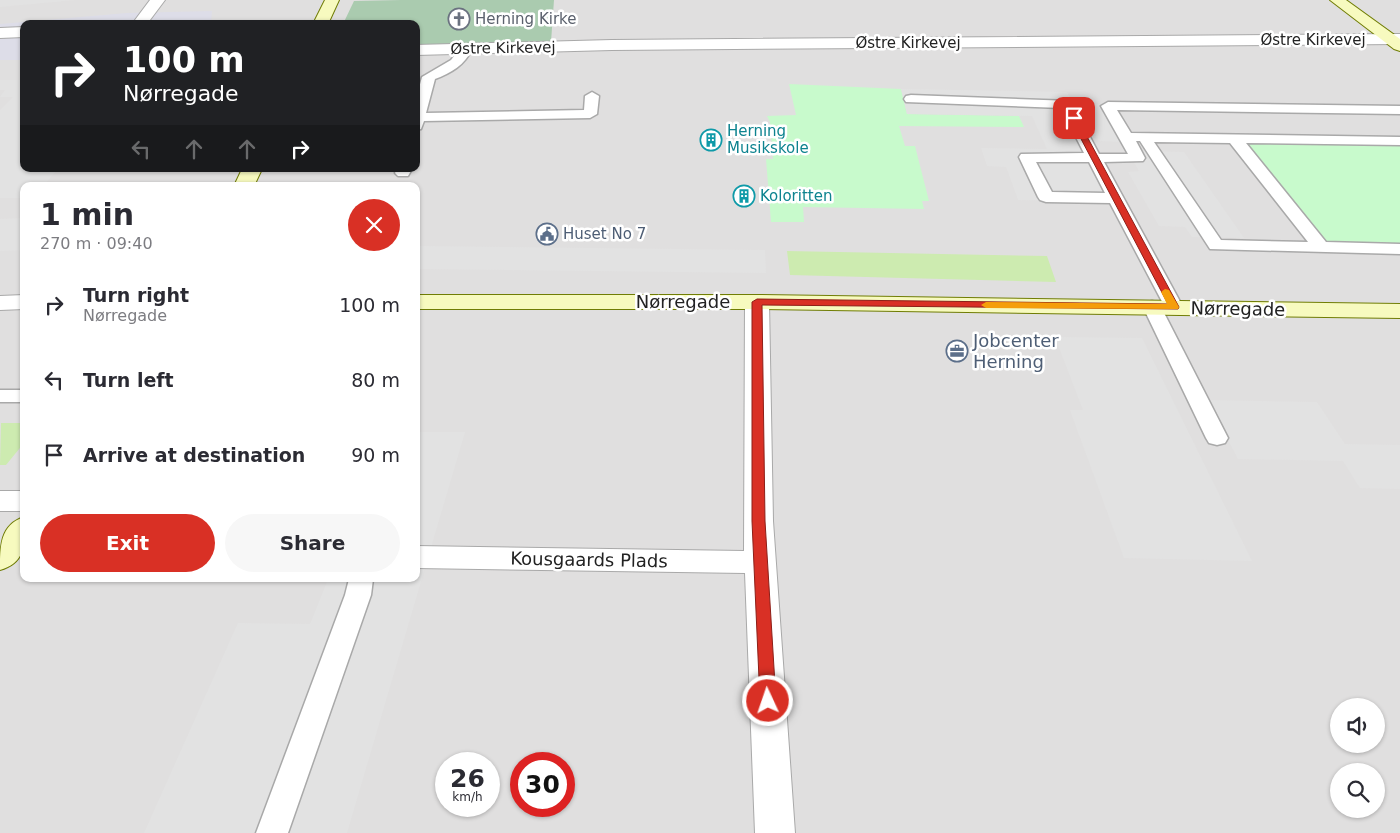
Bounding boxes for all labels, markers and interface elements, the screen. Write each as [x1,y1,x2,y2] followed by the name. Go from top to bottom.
[447,7,471,31] church icon: Herning Kirke
[475,10,576,28] place label: Herning Kirke
[1260,31,1366,49] street label: Østre Kirkevej
[855,34,961,52] street label: Østre Kirkevej
[450,38,556,58] street label: Østre Kirkevej
[40,40,105,105] icon: right
[123,40,245,80] text: 100 m
[123,81,239,106] text: Nørregade
[1053,97,1095,139] pin
[1060,104,1088,132] icon: arrive
[727,122,809,157] place label: Herning Musikskole
[699,128,723,152] building icon: Herning Musikskole
[127,135,155,163] icon: left
[180,135,208,163] icon: ahead
[233,135,261,163] icon: ahead
[286,135,314,163] icon: right
[732,184,756,208] building icon: Koloritten
[760,187,832,205] place label: Koloritten
[40,197,134,232] text: 1 min
[348,199,400,251] button: close
[535,222,559,246] public building icon: Huset No 7
[563,225,646,243] place label: Huset No 7
[40,234,153,253] text: 270 m · 09:40
[83,284,189,306] text: Turn right
[40,291,68,319] icon: right
[636,291,730,312] street label: Nørregade
[339,294,400,316] text: 100 m
[1191,297,1285,320] street label: Nørregade
[83,306,167,325] text: Nørregade
[972,330,1059,372] place label: Jobcenter Herning
[945,339,969,363] office icon: Jobcenter Herning
[40,366,68,394] icon: left
[83,369,174,391] text: Turn left
[351,369,400,391] text: 80 m
[40,441,68,469] icon: arrive
[83,444,305,466] text: Arrive at destination
[351,444,400,466] text: 90 m
[40,514,215,572] button: Exit
[225,514,400,572] button: Share
[510,548,668,571] street label: Kousgaards Plads
[741,674,793,726] position arrow
[1330,698,1385,818] map controls
[1330,698,1385,753] button: sound
[510,752,575,817] speed limit sign: 30
[1330,763,1385,818] button: search
[450,764,485,793] text: 26
[452,790,483,804] text: km/h

